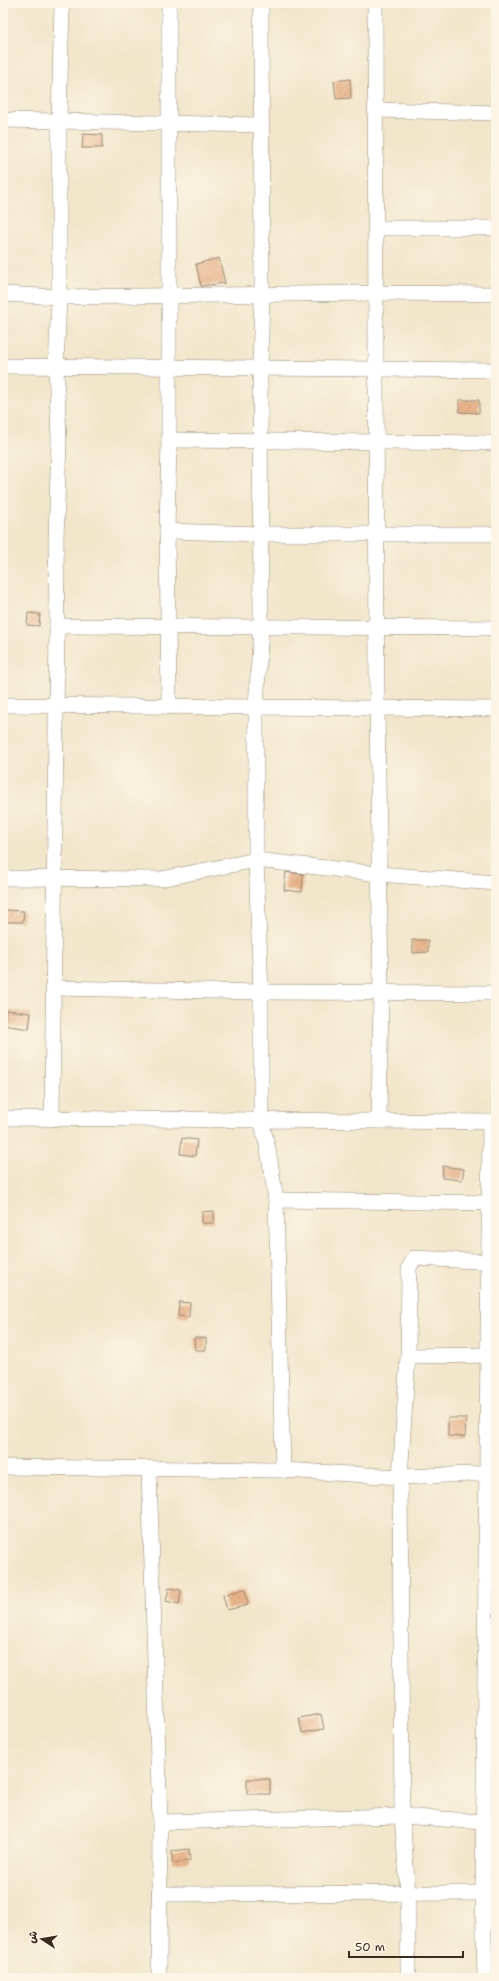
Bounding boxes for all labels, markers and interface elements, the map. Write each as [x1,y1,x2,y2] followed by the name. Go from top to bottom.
[22,1919,62,1959] north arrow
[24,1930,41,1945] text: ش
[349,1933,463,1959] scale bar
[355,1939,385,1955] text: 50 m

